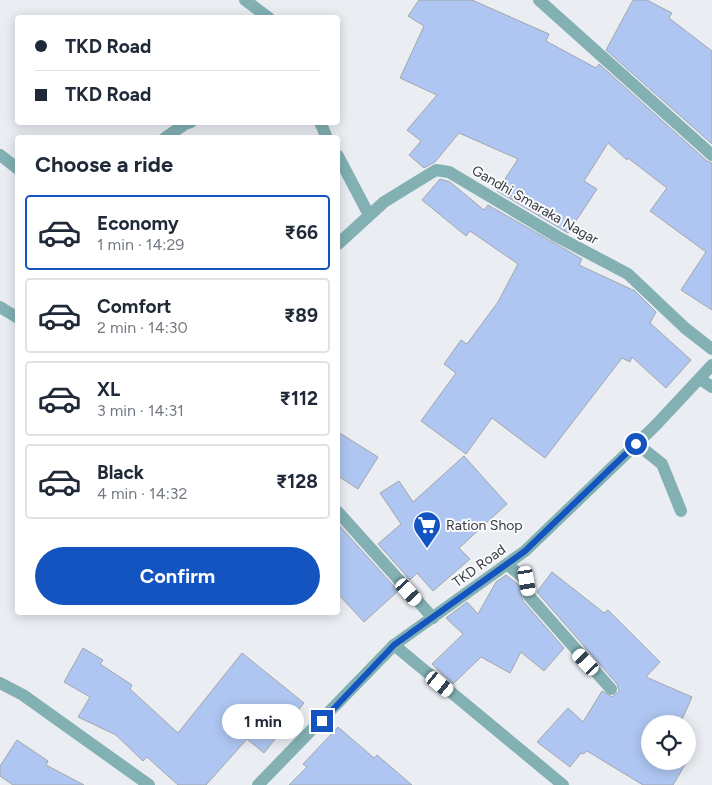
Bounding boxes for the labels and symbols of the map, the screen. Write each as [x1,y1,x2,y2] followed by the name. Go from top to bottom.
[469,162,601,248] street label: Gandhi Smaraka Nagar
[625,433,647,455] route start
[412,510,442,549] supermarket icon: Ration Shop
[446,517,523,534] place label: Ration Shop
[449,541,509,591] street label: TKD Road
[517,565,536,597] car
[393,576,424,608] car
[570,646,601,678] car
[423,669,456,699] car
[222,704,304,738] callout: 1 min
[311,710,333,732] route end

